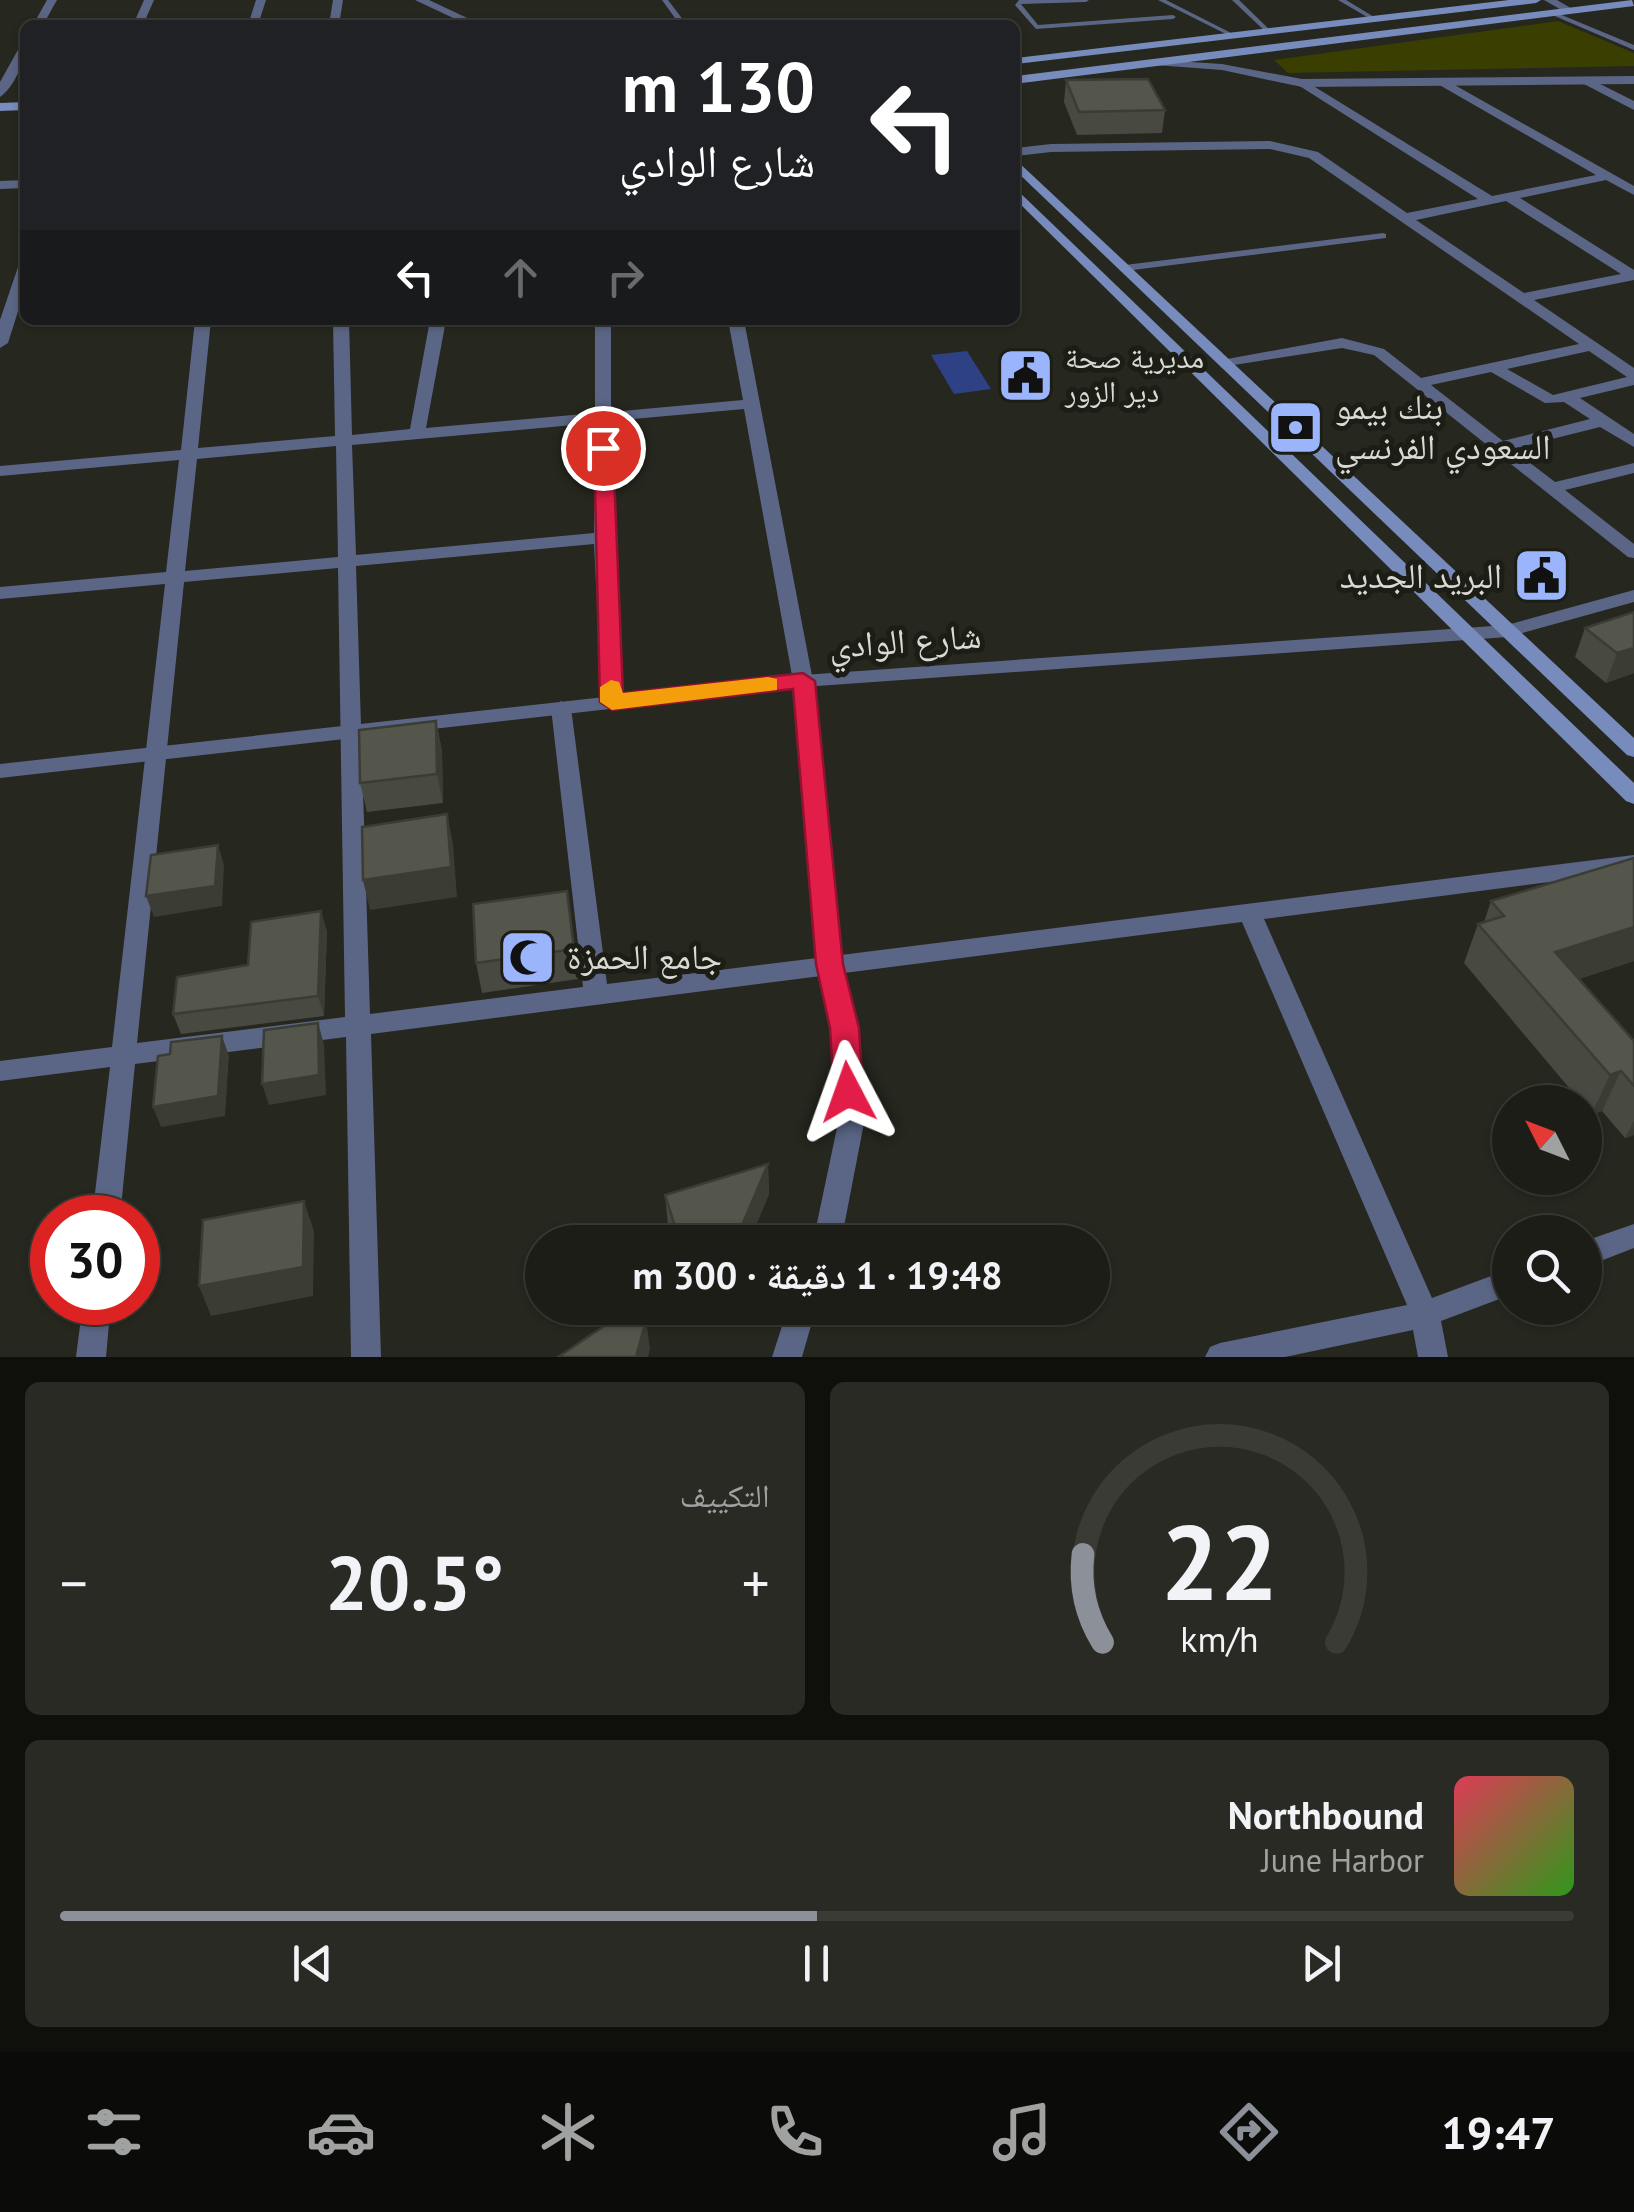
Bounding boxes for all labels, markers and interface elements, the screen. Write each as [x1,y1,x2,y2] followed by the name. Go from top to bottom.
[622,41,815,131] text: 130 m
[850,60,980,190] icon: left
[619,131,815,189] text: شارع الوادي
[388,250,443,305] icon: left
[493,250,548,305] icon: ahead
[598,250,653,305] icon: right
[1064,337,1204,410] place label: مديرية صحة دير الزور
[996,345,1056,405] public building icon: مديرية صحة دير الزور
[1335,383,1551,475] place label: بنك بيمو السعودي الفرنسي
[1266,397,1326,457] bank icon: بنك بيمو السعودي الفرنسي
[561,406,646,491] pin
[576,421,631,476] icon: arrive
[1511,546,1571,606] public building icon: البريد الجديد
[1340,552,1502,598] place label: البريد الجديد
[827,612,983,674] street label: شارع الوادي
[498,927,558,987] mosque icon: جامع الحمزة
[567,933,722,979] place label: جامع الحمزة
[796,1040,900,1144] position arrow
[1492,1085,1602,1195] north arrow
[1492,1085,1602,1325] map controls
[30,1195,160,1325] speed limit sign: 30
[1492,1215,1602,1325] button: search
[633,1250,1002,1299] text: 19:48 · 1 دقيقة · 300 m
[680,1474,770,1516] text: التكييف
[1160,1494,1278,1629] text: 22
[325,1534,504,1631] text: 20.5°
[60,1547,88,1618] text: −
[742,1547,770,1618] text: +
[1180,1616,1258,1662] text: km/h
[1228,1790,1424,1839] text: Northbound
[1262,1839,1424,1881] text: June Harbor
[285,1936,340,1991] icon: previous
[789,1936,844,1991] icon: pause
[1294,1936,1349,1991] icon: next
[79,2097,149,2167] icon: filters
[306,2097,376,2167] icon: car
[533,2097,603,2167] icon: climate
[760,2097,830,2167] icon: phone
[987,2097,1057,2167] icon: music
[1214,2097,1284,2167] icon: directions
[1441,2103,1555,2161] text: 19:47

